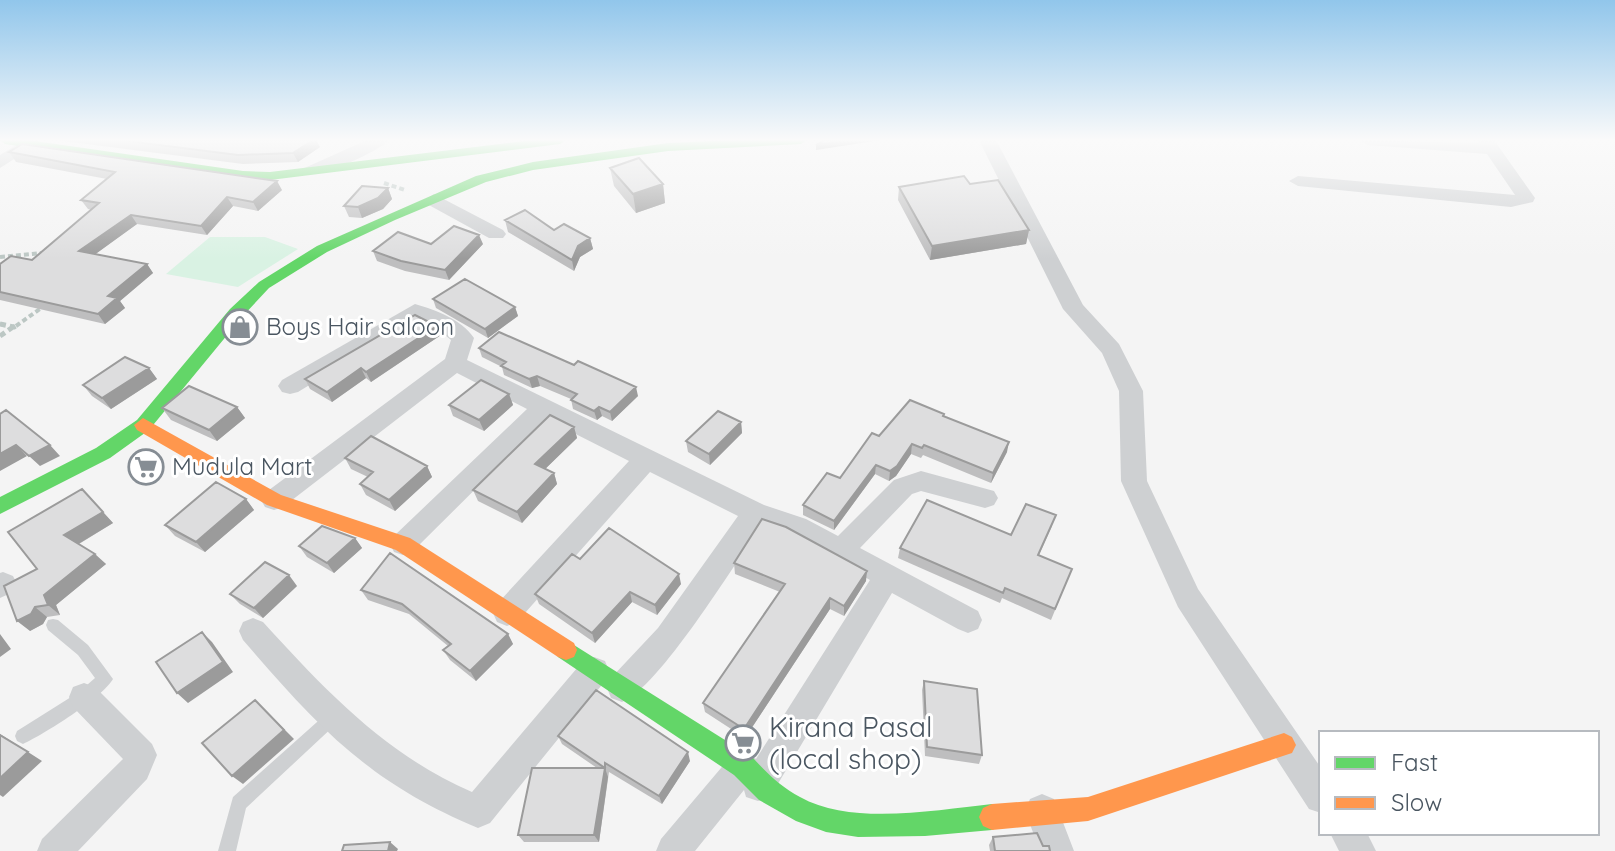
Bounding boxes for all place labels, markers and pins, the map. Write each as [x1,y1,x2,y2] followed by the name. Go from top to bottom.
[221,308,259,346] shop icon: Boys Hair saloon
[266,311,454,341] place label: Boys Hair saloon
[127,448,165,486] supermarket icon: Mudula Mart
[172,451,312,481] place label: Mudula Mart
[769,709,932,776] place label: Kirana Pasal (local shop)
[724,724,762,762] supermarket icon: Kirana Pasal (local shop)

